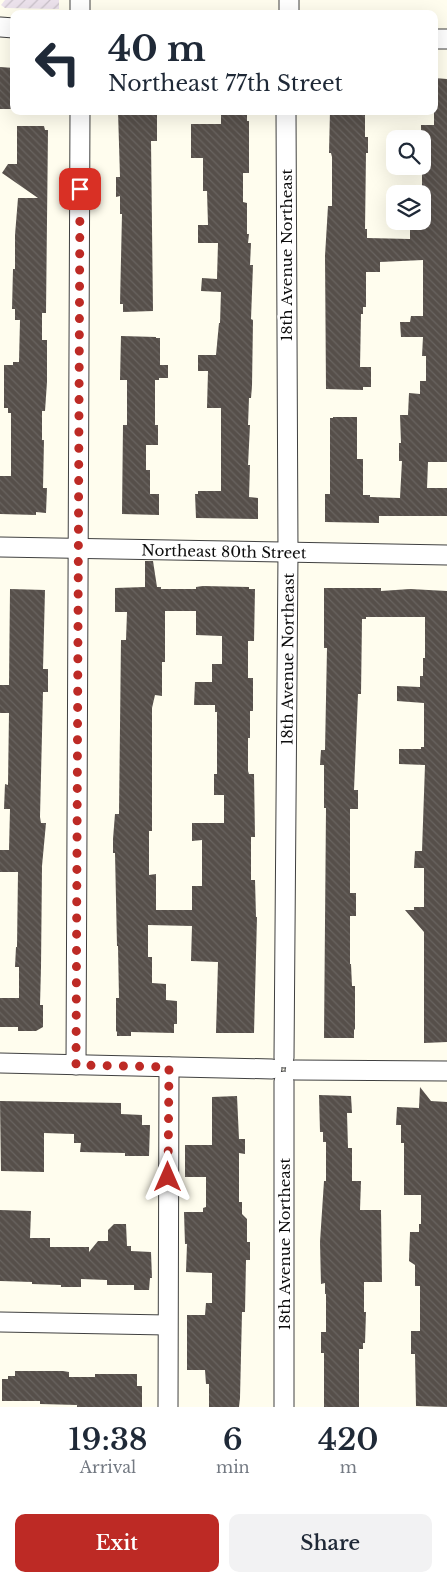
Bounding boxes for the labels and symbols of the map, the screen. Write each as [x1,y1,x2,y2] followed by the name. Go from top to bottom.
[59,168,101,210] pin
[277,169,296,341] street label: 18th Avenue Northeast
[141,540,307,562] street label: Northeast 80th Street
[277,572,297,745] street label: 18th Avenue Northeast
[141,1150,193,1202] position arrow
[275,1158,294,1330] street label: 18th Avenue Northeast

